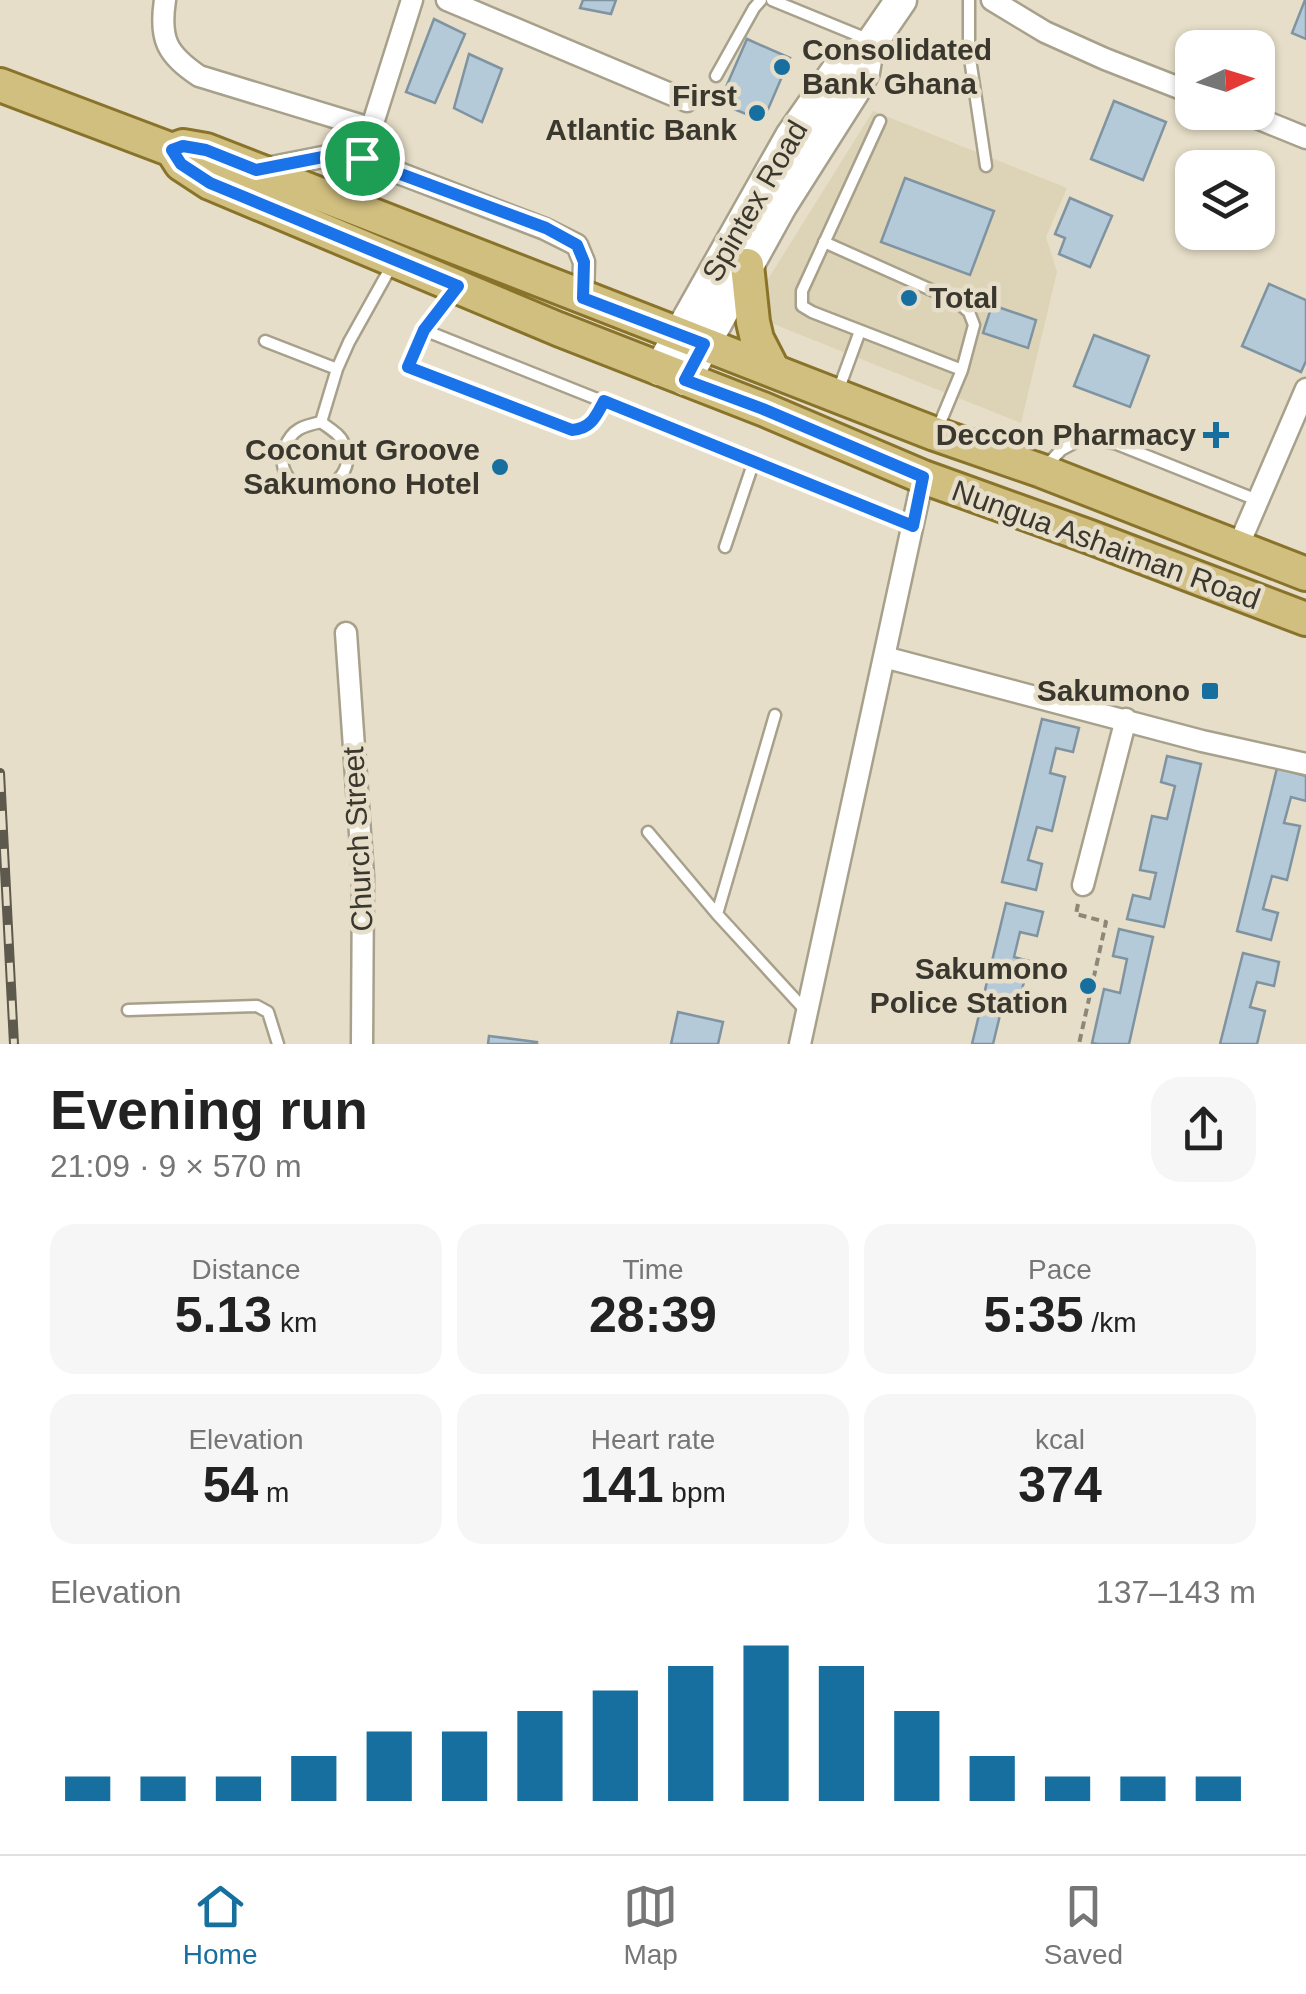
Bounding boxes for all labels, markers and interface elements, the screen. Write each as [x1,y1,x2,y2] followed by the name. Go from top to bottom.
[1175,30,1275,130] north arrow
[1175,30,1275,250] map controls
[802,33,992,100] place label: Consolidated Bank Ghana
[771,56,793,78] marker: Consolidated Bank Ghana
[545,79,737,146] place label: First Atlantic Bank
[746,102,768,124] marker: First Atlantic Bank
[695,115,814,287] street label: Spintex Road
[320,116,405,201] pin
[335,131,390,186] icon: arrive
[1175,150,1275,250] button: layers
[929,281,998,314] place label: Total
[898,287,920,309] marker: Total
[936,418,1196,451] place label: Deccon Pharmacy
[1205,424,1227,446] marker: Deccon Pharmacy
[243,433,480,500] place label: Coconut Groove Sakumono Hotel
[489,456,511,478] marker: Coconut Groove Sakumono Hotel
[948,473,1265,616] street label: Nungua Ashaiman Road
[1037,674,1190,707] place label: Sakumono
[1199,680,1221,702] marker: Sakumono
[336,745,379,932] street label: Church Street
[870,952,1068,1019] place label: Sakumono Police Station
[1077,975,1099,997] marker: Sakumono Police Station
[1151,1077,1256,1182] button: share
[50,1079,368,1141] text: Evening run
[50,1148,302,1184] text: 21:09 · 9 × 570 m
[192,1254,300,1285] text: Distance
[622,1254,684,1285] text: Time
[1028,1254,1092,1285] text: Pace
[175,1287,272,1343] text: 5.13
[589,1287,717,1343] text: 28:39
[984,1287,1084,1343] text: 5:35
[272,1307,317,1338] text: km
[1084,1307,1136,1338] text: /km
[188,1424,304,1455] text: Elevation
[591,1424,715,1455] text: Heart rate
[1035,1424,1085,1455] text: kcal
[203,1457,258,1513] text: 54
[580,1457,664,1513] text: 141
[1018,1457,1102,1513] text: 374
[258,1477,289,1508] text: m
[664,1477,726,1508] text: bpm
[50,1574,182,1610] text: Elevation
[1096,1574,1256,1610] text: 137–143 m
[183,1879,258,1971] tab: Home
[623,1879,678,1971] tab: Map
[1044,1879,1123,1971] tab: Saved

